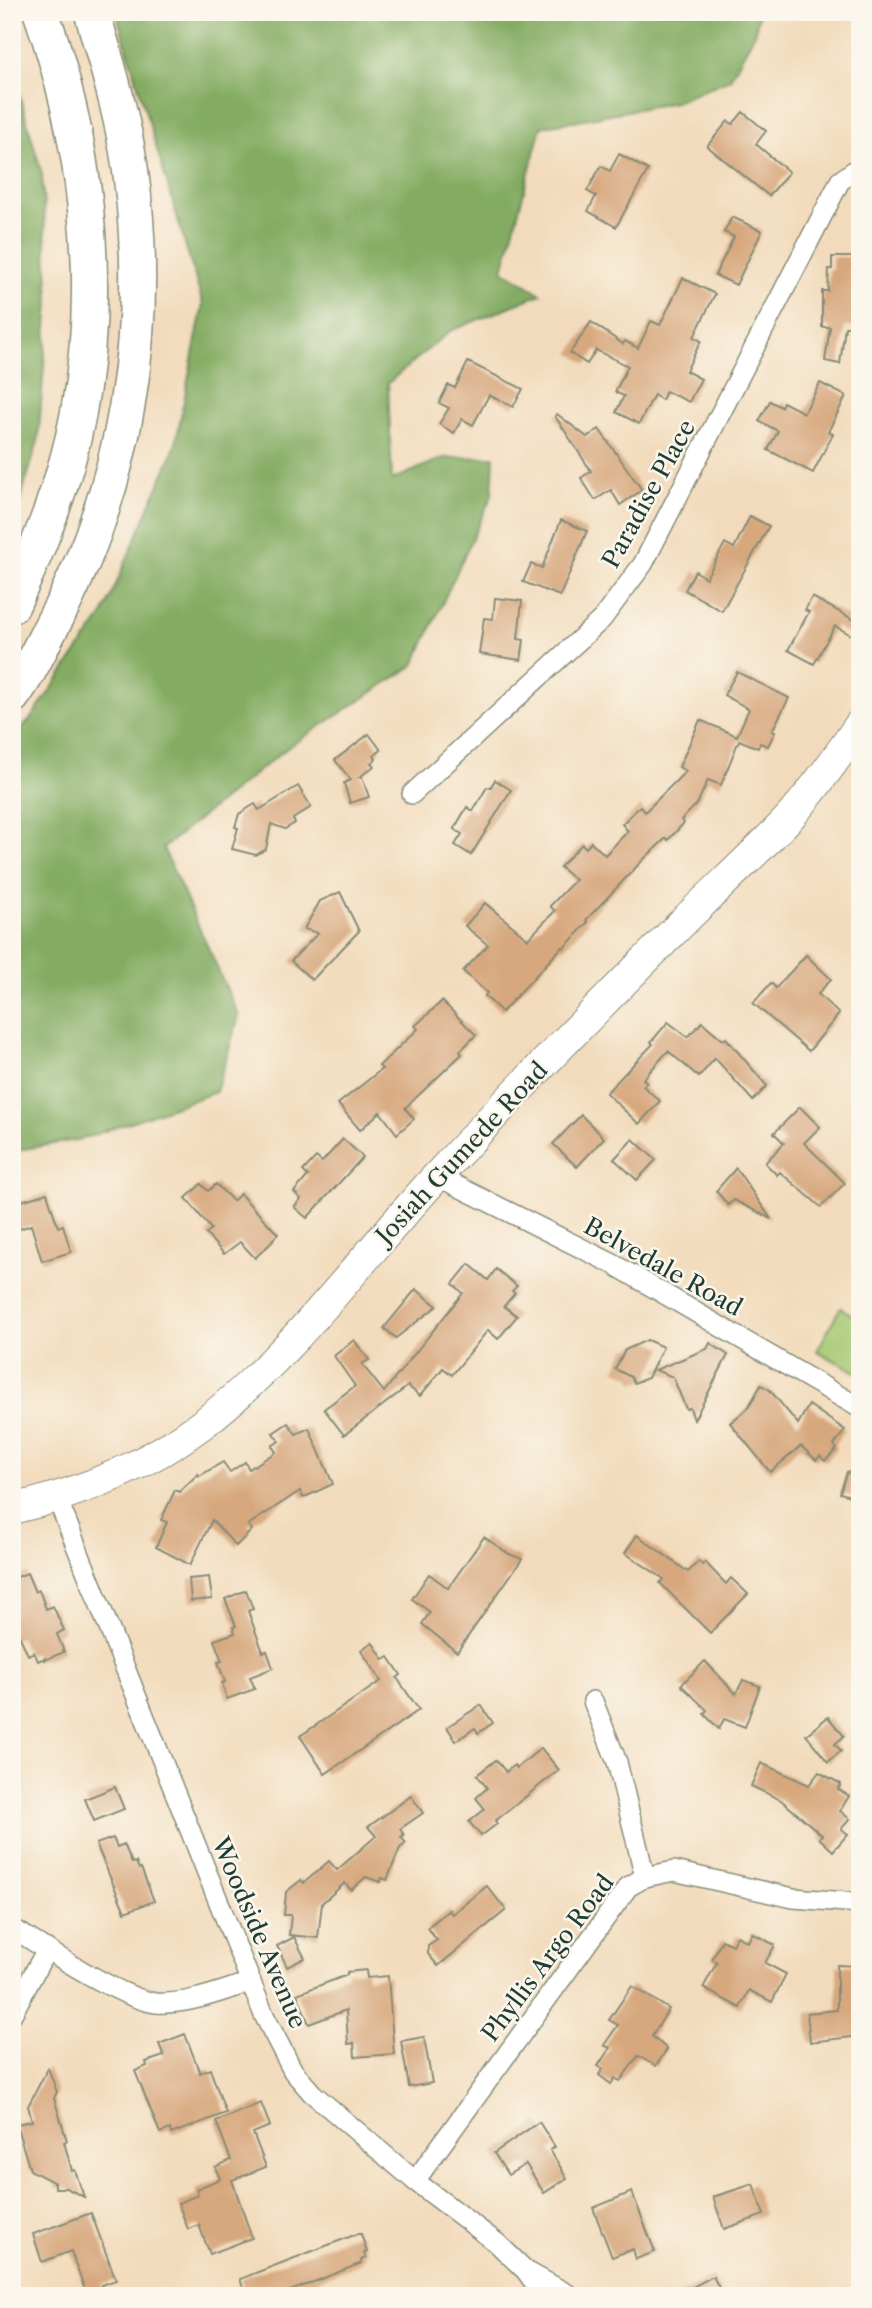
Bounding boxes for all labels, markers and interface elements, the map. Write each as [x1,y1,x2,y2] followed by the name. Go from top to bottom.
[596,415,701,573] street label: Paradise Place
[367,1055,554,1253] street label: Josiah Gumede Road
[579,1211,748,1322] street label: Belvedale Road
[206,1832,313,2033] street label: Woodside Avenue
[475,1868,620,2047] street label: Phyllis Argo Road

